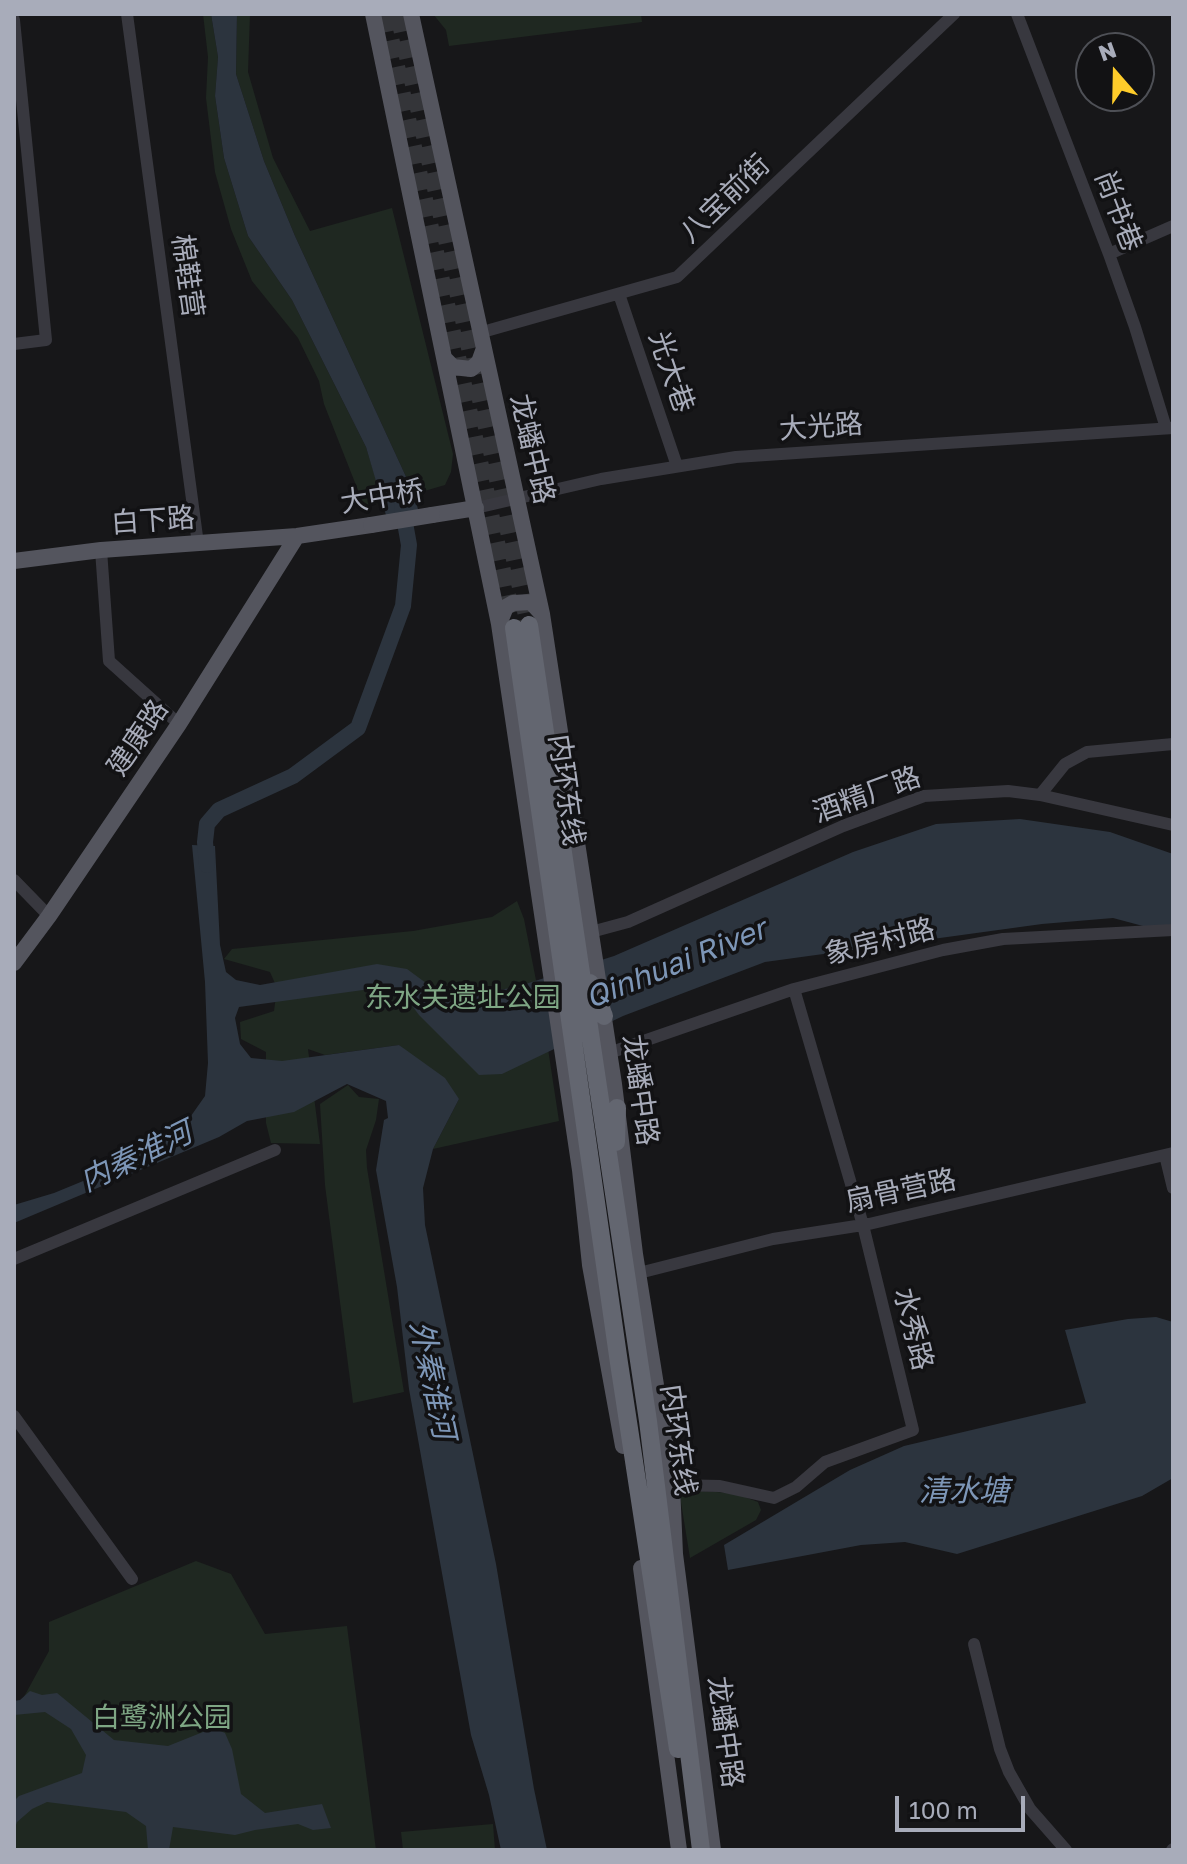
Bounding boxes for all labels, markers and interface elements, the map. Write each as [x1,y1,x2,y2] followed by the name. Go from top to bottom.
[1075,32,1155,112] north arrow
[1095,35,1120,66] text: N
[673,148,777,250] street label: 八宝前街
[1087,166,1149,256] street label: 尚书巷
[165,232,209,320] street label: 棉鞋营
[641,327,701,417] street label: 光大巷
[503,391,561,507] street label: 龙蟠中路
[778,407,864,447] street label: 大光路
[338,474,426,520] street label: 大中桥
[110,501,196,541] street label: 白下路
[101,694,175,782] street label: 建康路
[542,732,590,848] street label: 内环东线
[809,760,925,830] street label: 酒精厂路
[580,911,772,1017] water label: Qinhuai River
[822,912,938,972] street label: 象房村路
[365,981,561,1015] park label: 东水关遗址公园
[616,1032,664,1148] street label: 龙蟠中路
[74,1115,198,1199] water label: 内秦淮河
[843,1163,959,1219] street label: 扇骨营路
[887,1284,939,1374] street label: 水秀路
[402,1318,462,1442] water label: 外秦淮河
[654,1382,702,1498] street label: 内环东线
[919,1473,1009,1509] water label: 清水塘
[701,1674,749,1790] street label: 龙蟠中路
[92,1701,232,1735] park label: 白鹭洲公园
[899,1780,1029,1830] scale bar
[909,1795,978,1824] text: 100 m

